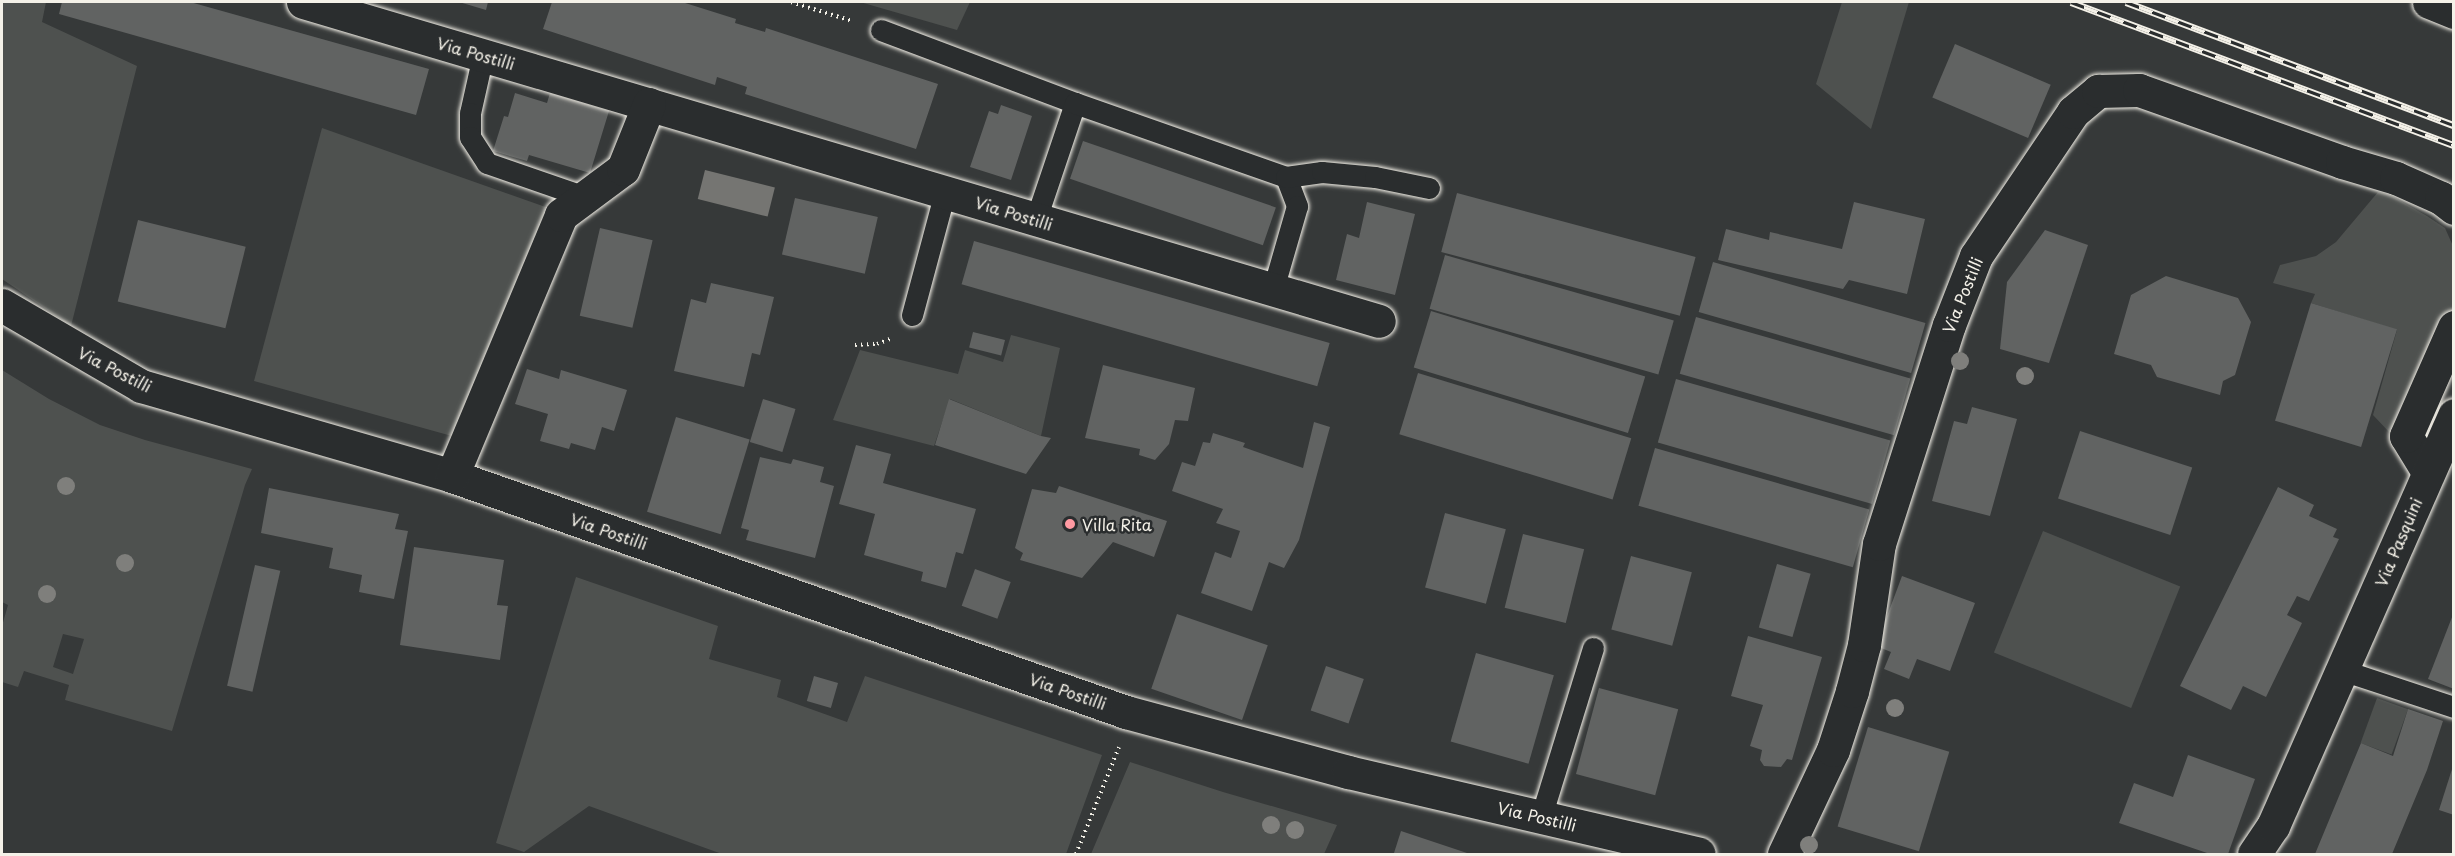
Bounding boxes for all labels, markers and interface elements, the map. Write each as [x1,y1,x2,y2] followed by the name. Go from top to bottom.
[435,33,517,73] street label: Via Postilli
[973,192,1055,234] street label: Via Postilli
[1938,254,1986,336] street label: Via Postilli
[75,342,155,396] street label: Via Postilli
[2371,495,2425,589] street label: Via Pasquini
[568,509,650,553] street label: Via Postilli
[1082,514,1153,534] place label: Villa Rita
[1063,517,1077,531] marker: Villa Rita
[1027,669,1109,713] street label: Via Postilli
[1496,798,1578,834] street label: Via Postilli

